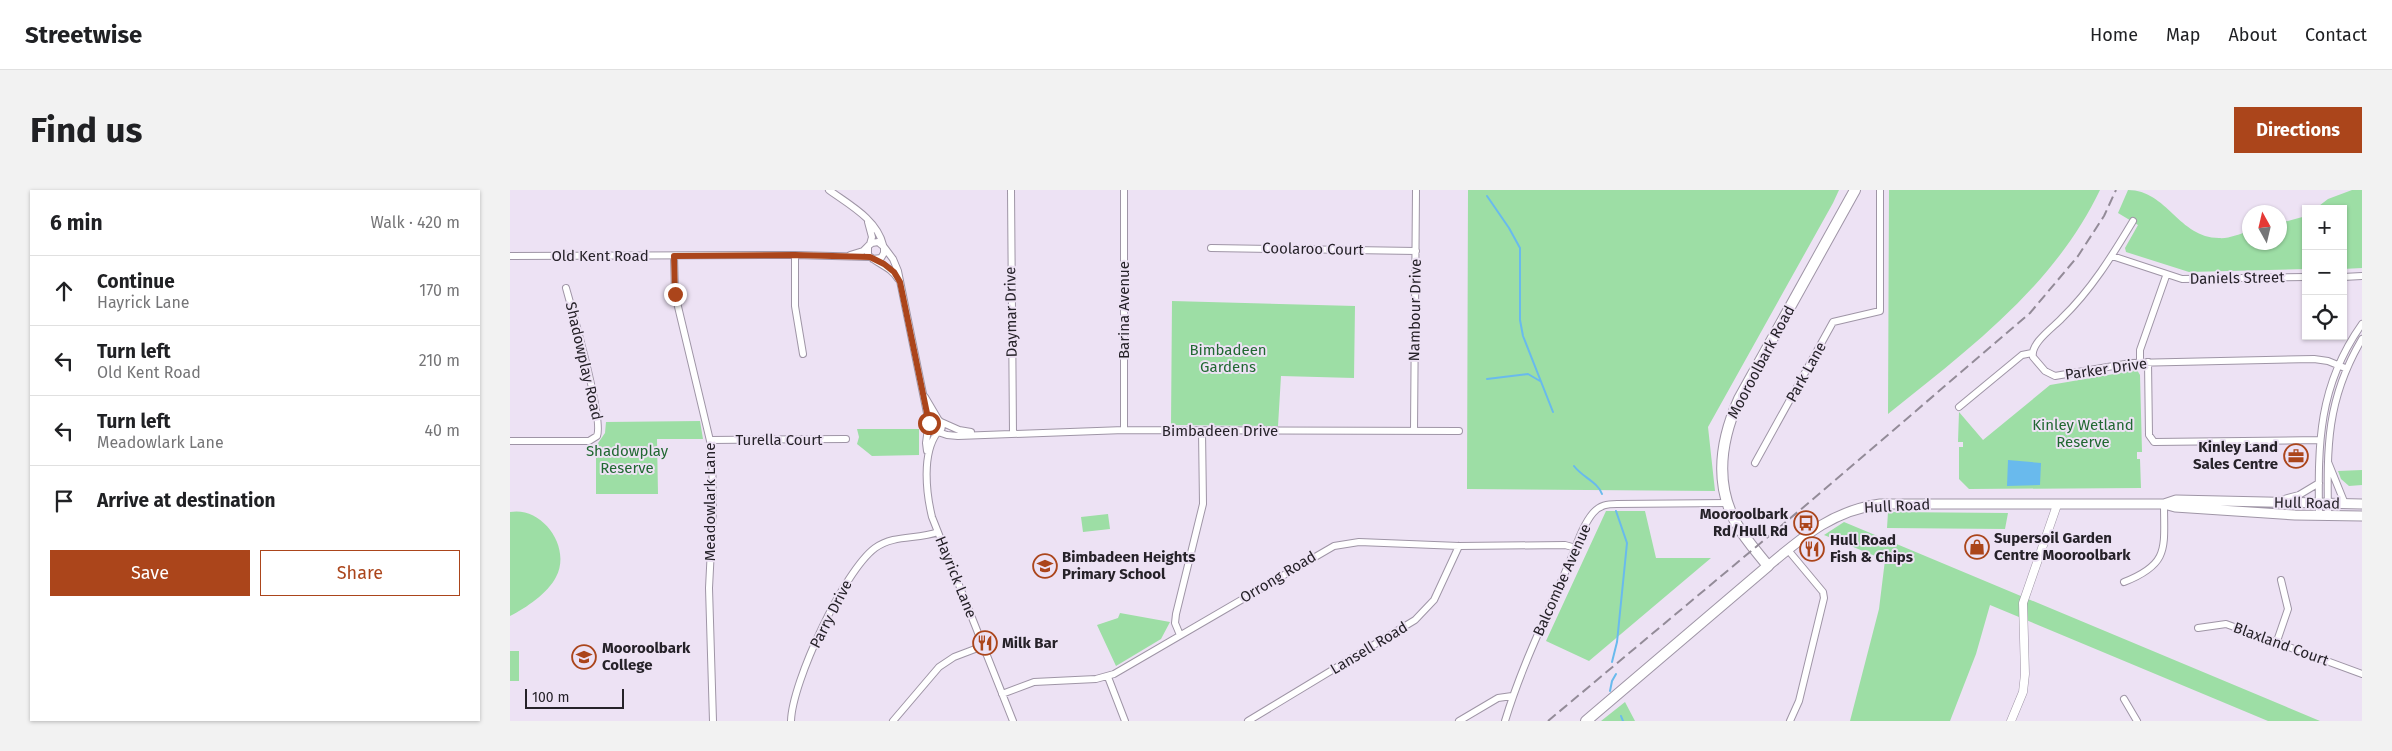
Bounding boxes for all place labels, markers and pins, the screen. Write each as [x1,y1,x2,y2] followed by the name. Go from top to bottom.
[2193,438,2278,473] place label: Kinley Land Sales Centre
[2283,443,2309,469] office icon: Kinley Land Sales Centre
[1700,505,1789,540] place label: Mooroolbark Rd/Hull Rd
[1793,510,1819,536] bus stop icon: Mooroolbark Rd/Hull Rd
[1994,529,2131,564] place label: Supersoil Garden Centre Mooroolbark
[1830,531,1913,566] place label: Hull Road Fish & Chips
[1964,534,1990,560] shop icon: Supersoil Garden Centre Mooroolbark
[1799,536,1825,562] restaurant icon: Hull Road Fish & Chips
[1062,548,1195,583] place label: Bimbadeen Heights Primary School
[1032,553,1058,579] school or university icon: Bimbadeen Heights Primary School
[972,630,998,656] restaurant icon: Milk Bar
[1002,634,1059,652] place label: Milk Bar
[602,639,691,674] place label: Mooroolbark College
[571,644,597,670] school or university icon: Mooroolbark College

